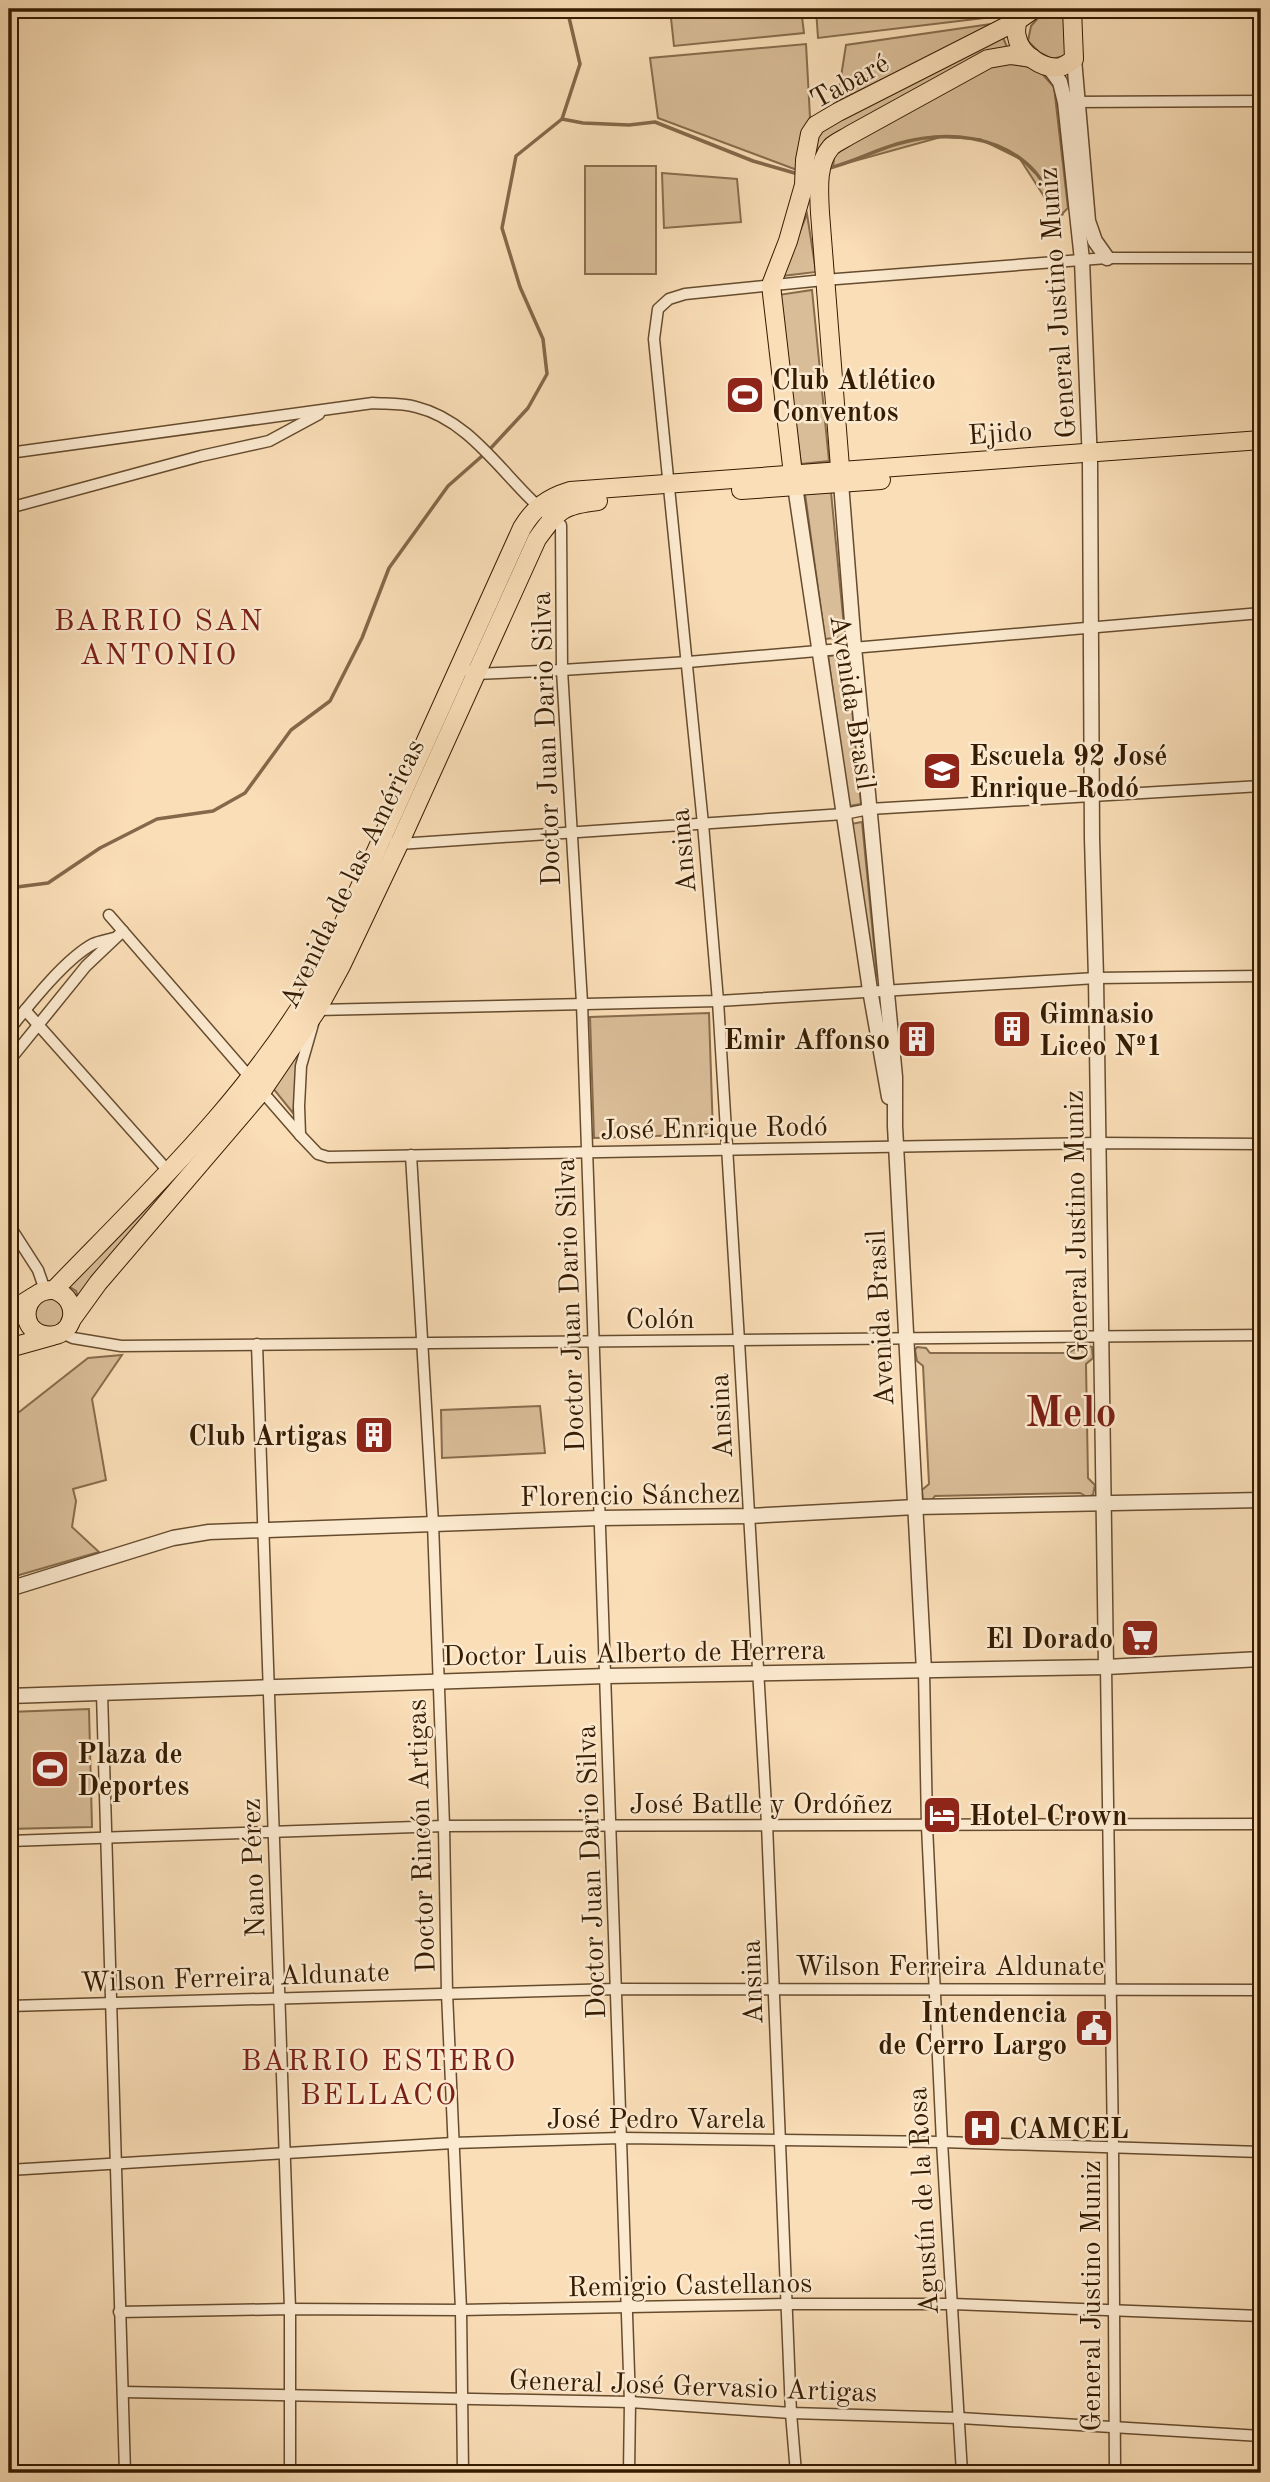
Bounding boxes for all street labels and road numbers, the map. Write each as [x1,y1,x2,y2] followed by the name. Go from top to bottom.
[807,50,894,115] street label: Tabaré
[1036,166,1082,439] street label: General Justino Muniz
[967,419,1033,451] street label: Ejido
[529,591,567,887] street label: Doctor Juan Dario Silva
[823,613,879,792] street label: Avenida Brasil
[276,735,431,1013] street label: Avenida de las Américas
[667,807,703,894] street label: Ansina
[1062,1090,1094,1362] street label: General Justino Muniz
[600,1114,828,1146] street label: José Enrique Rodó
[553,1157,591,1453] street label: Doctor Juan Dario Silva
[863,1229,901,1407] street label: Avenida Brasil
[625,1307,695,1335] street label: Colón
[707,1372,739,1459] street label: Ansina
[520,1481,740,1513] street label: Florencio Sánchez
[442,1638,826,1672] street label: Doctor Luis Alberto de Herrera
[404,1698,442,1973] street label: Doctor Rincón Artigas
[574,1724,612,2020] street label: Doctor Juan Dario Silva
[629,1792,893,1820] street label: José Batlle y Ordóñez
[239,1798,271,1938] street label: Nano Pérez
[739,1939,769,2025] street label: Ansina
[795,1954,1105,1982] street label: Wilson Ferreira Aldunate
[80,1960,390,1998] street label: Wilson Ferreira Aldunate
[905,2086,945,2316] street label: Agustín de la Rosa
[546,2107,766,2135] street label: José Pedro Varela
[1079,2160,1107,2432] street label: General Justino Muniz
[567,2271,813,2303] street label: Remigio Castellanos
[508,2368,878,2408] street label: General José Gervasio Artigas

